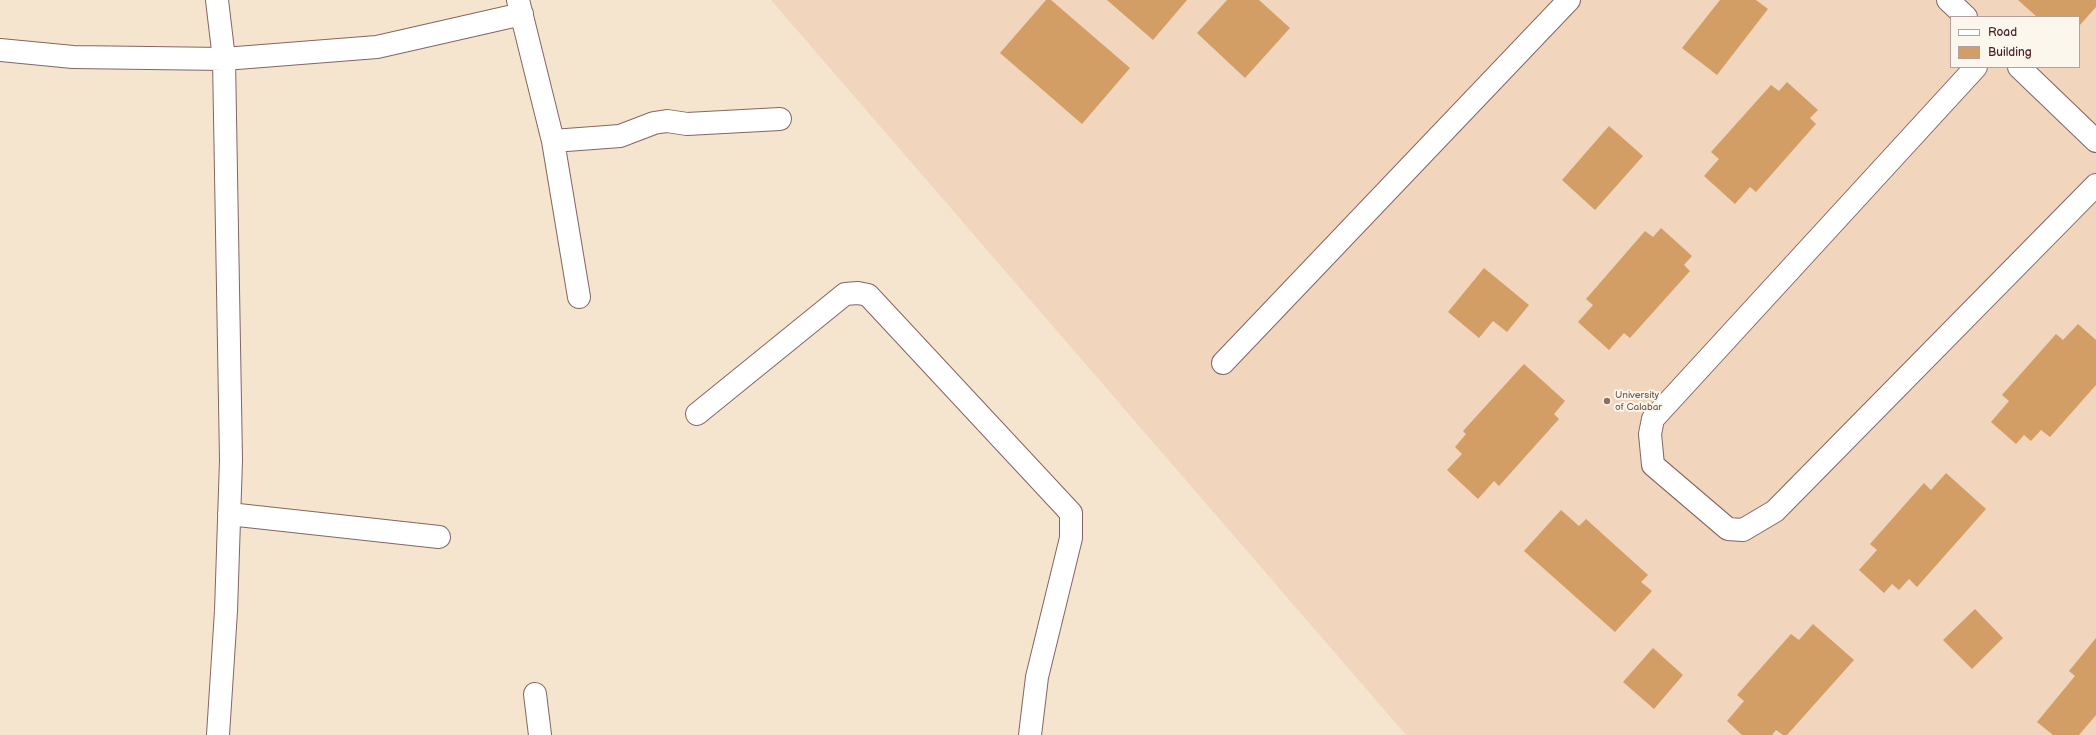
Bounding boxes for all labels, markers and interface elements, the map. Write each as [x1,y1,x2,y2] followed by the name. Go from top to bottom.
[1950,16,2080,68] legend
[1988,25,2017,40] text: Road
[1988,45,2032,60] text: Building
[1615,389,1662,412] place label: University of Calabar
[1602,396,1612,406] marker: University of Calabar

